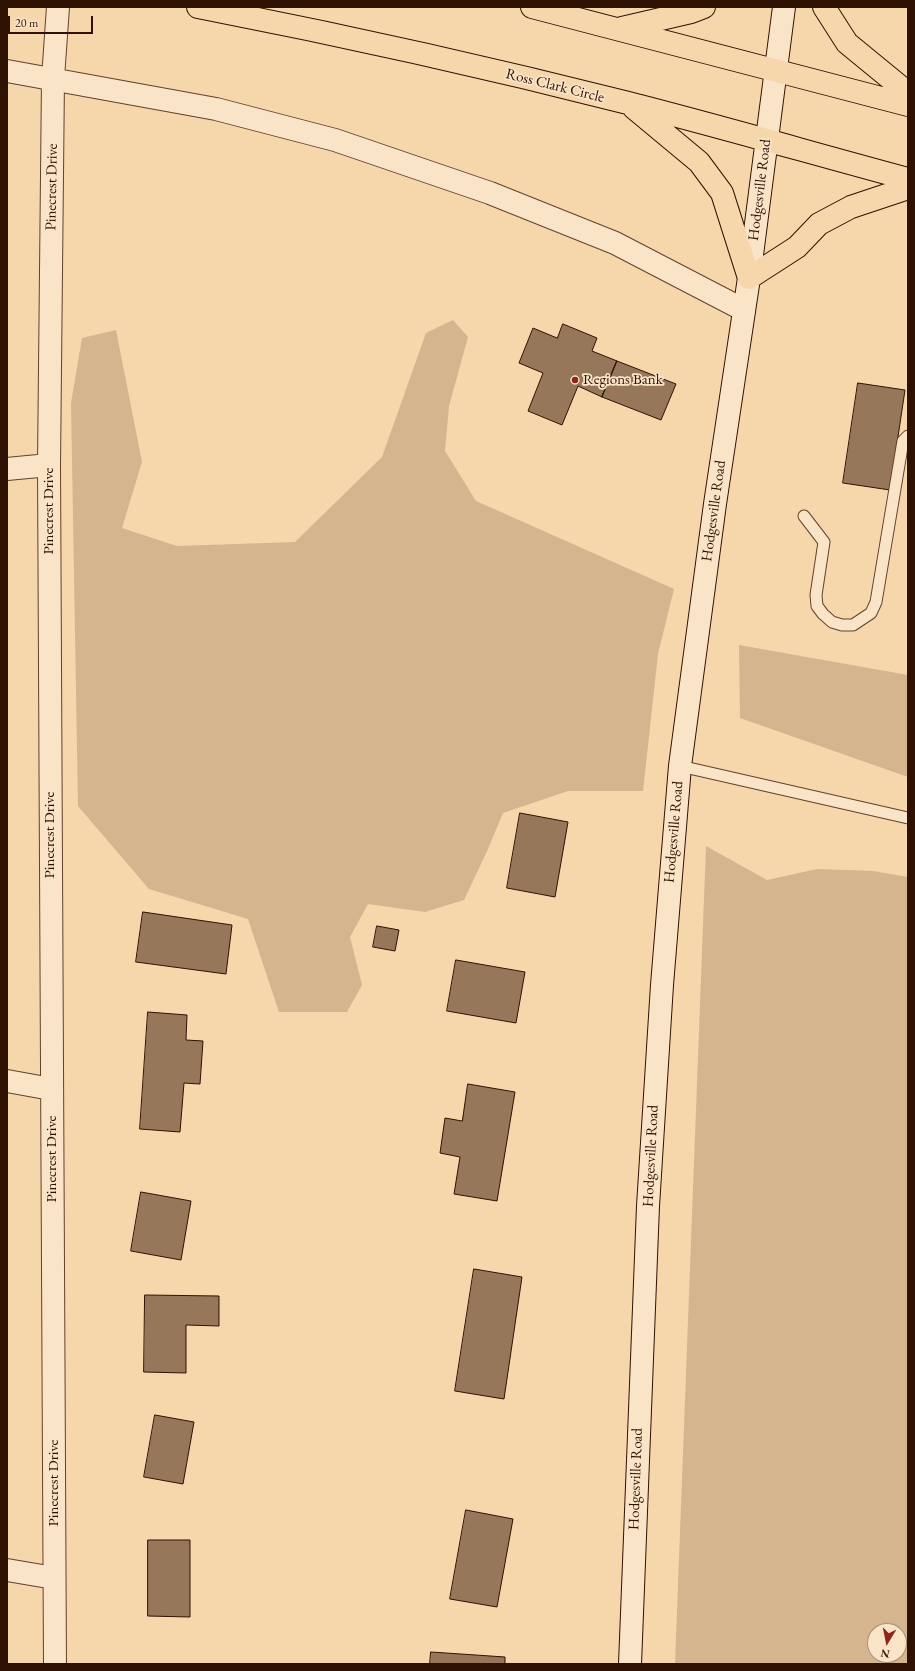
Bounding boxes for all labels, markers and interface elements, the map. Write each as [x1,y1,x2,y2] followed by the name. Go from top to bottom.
[10,8,95,34] scale bar
[15,15,38,31] text: 20 m
[504,65,606,107] street label: Ross Clark Circle
[745,138,775,242] street label: Hodgesville Road
[42,143,62,231] street label: Pinecrest Drive
[583,371,663,389] place label: Regions Bank
[570,375,580,385] marker: Regions Bank
[698,459,730,563] street label: Hodgesville Road
[40,468,58,554] street label: Pinecrest Drive
[661,780,687,884] street label: Hodgesville Road
[41,792,59,878] street label: Pinecrest Drive
[639,1105,663,1207] street label: Hodgesville Road
[43,1116,61,1202] street label: Pinecrest Drive
[625,1428,647,1530] street label: Hodgesville Road
[45,1440,63,1526] street label: Pinecrest Drive
[867,1623,907,1663] north arrow
[879,1646,891,1661] text: N

